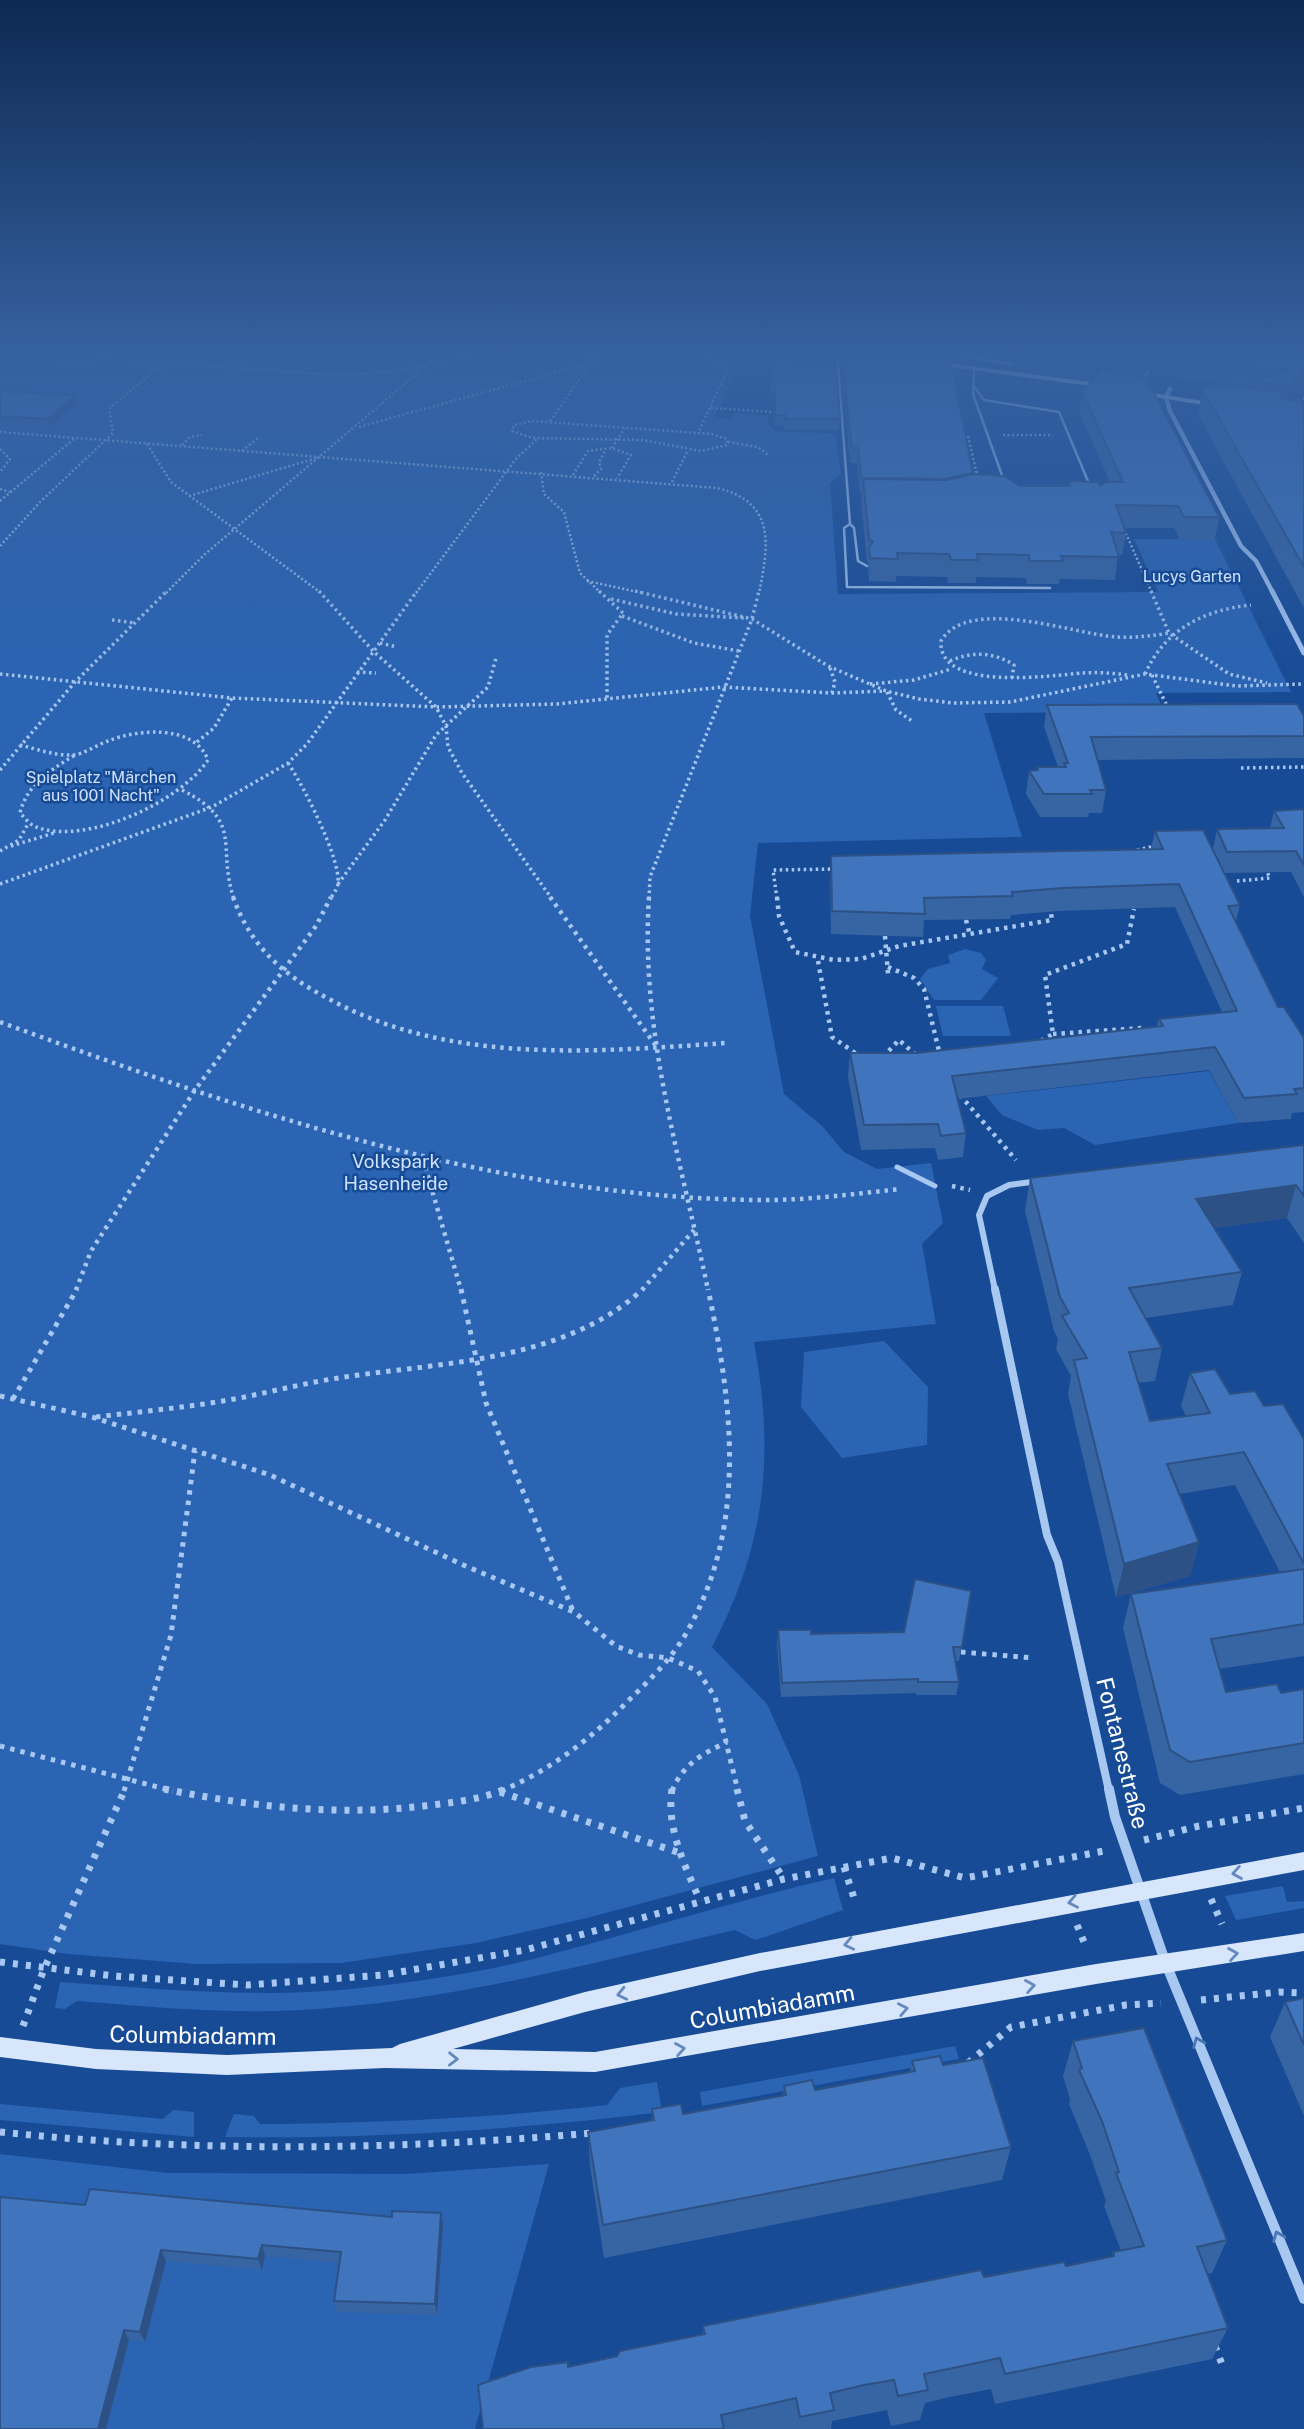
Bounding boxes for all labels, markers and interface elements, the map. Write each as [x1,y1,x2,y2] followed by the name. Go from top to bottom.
[1143,567,1241,586] park label: Lucys Garten
[26,768,176,805] park label: Spielplatz "Märchen aus 1001 Nacht"
[344,1150,448,1194] park label: Volkspark Hasenheide
[1091,1674,1155,1832] street label: Fontanestraße
[1231,1865,1243,1880] one-way arrow
[1067,1894,1079,1909] one-way arrow
[843,1935,855,1950] one-way arrow
[1227,1947,1239,1962] one-way arrow
[687,1978,857,2034] street label: Columbiadamm
[1025,1979,1036,1994] one-way arrow
[616,1985,628,2000] one-way arrow
[897,2002,909,2017] one-way arrow
[109,2020,277,2050] street label: Columbiadamm
[1192,2037,1206,2049] one-way arrow
[673,2043,685,2058] one-way arrow
[448,2052,459,2067] one-way arrow
[1272,2231,1286,2243] one-way arrow

